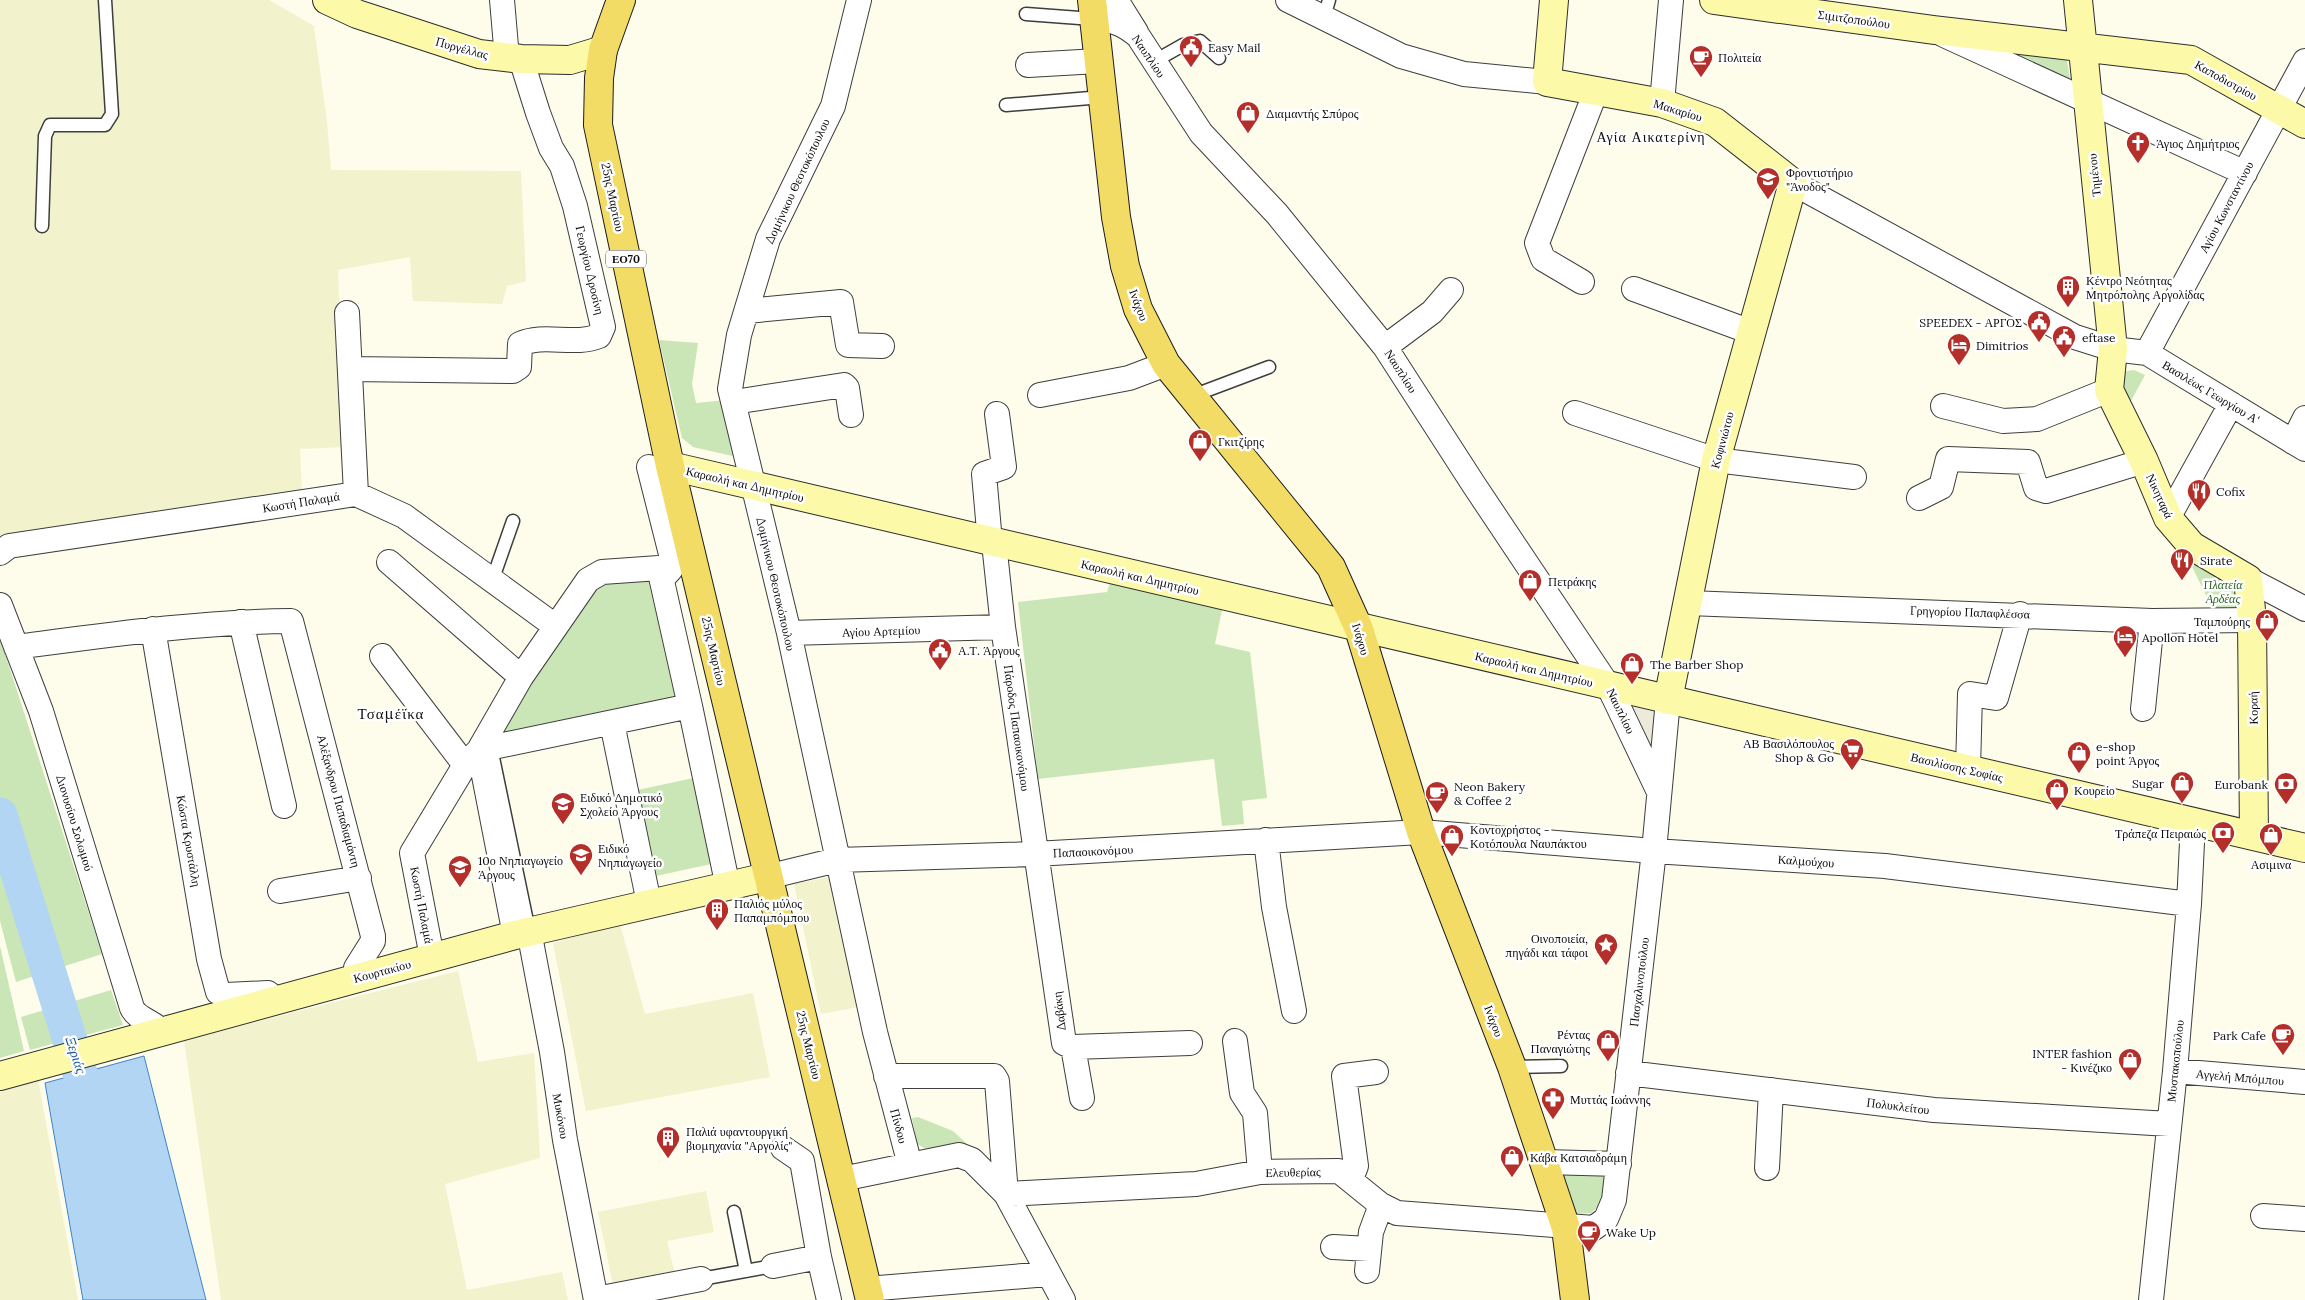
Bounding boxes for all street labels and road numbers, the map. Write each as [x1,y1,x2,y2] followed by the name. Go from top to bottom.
[1817,7,1891,32] street label: Σιμιτζοπούλου
[1129,32,1169,80] street label: Ναυπλίου
[434,34,490,62] street label: Πυργέλλας
[2192,57,2260,103] street label: Καποδιστρίου
[1652,95,1704,125] street label: Μακαρίου
[761,116,833,246] street label: Δομήνικου Θεοτοκόπουλου
[2084,153,2104,197] street label: Τημένου
[2196,159,2256,255] street label: Αγίου Κωνσταντίνου
[598,161,628,233] street label: 25ης Μαρτίου
[572,224,608,316] street label: Γεωργίου Δροσίνη
[606,250,646,268] road number: ΕΟ70
[1126,287,1152,323] street label: Ινάχου
[1381,346,1421,396] street label: Ναυπλίου
[2160,357,2262,427] street label: Βασιλέως Γεωργίου Α'
[1707,410,1737,470] street label: Κοφινιώτου
[684,463,806,505] street label: Καραολή και Δημητρίου
[2143,471,2177,521] street label: Νικηταρά
[261,488,341,516] street label: Κωστή Παλαμά
[753,516,799,652] street label: Δομήνικου Θεοτοκόπουλου
[1079,556,1201,598] street label: Καραολή και Δημητρίου
[1910,602,2031,622] street label: Γρηγορίου Παπαφλέσσα
[699,615,729,687] street label: 25ης Μαρτίου
[1349,621,1373,657] street label: Ινάχου
[841,622,921,640] street label: Αγίου Αρτεμίου
[1473,648,1595,690] street label: Καραολή και Δημητρίου
[1001,664,1033,792] street label: Πάροδος Παπαοικονόμου
[1604,686,1638,736] street label: Ναυπλίου
[2245,691,2261,725] street label: Κοραή
[314,733,364,869] street label: Αλέξανδρου Παπαδιαμάντη
[1909,749,2005,785] street label: Βασιλίσσης Σοφίας
[53,773,97,873] street label: Διονυσίου Σολωμού
[174,794,204,888] street label: Κώστα Κρυστάλλη
[1052,841,1134,861] street label: Παπαοικονόμου
[1777,852,1835,870] street label: Καλμούχου
[407,865,437,945] street label: Κωστή Παλαμά
[1626,936,1652,1028] street label: Πασχαλινοπούλου
[352,956,412,986] street label: Κουρτακίου
[1049,991,1069,1031] street label: Δαβάκη
[1481,1003,1507,1039] street label: Ινάχου
[793,1009,825,1081] street label: 25ης Μαρτίου
[2163,1019,2187,1103] street label: Μυστακοπούλου
[2195,1066,2285,1088] street label: Αγγελή Μπόμπου
[550,1092,572,1140] street label: Μυκόνου
[1866,1095,1931,1117] street label: Πολυκλείτου
[887,1107,911,1145] street label: Πίνδου
[1265,1164,1321,1180] street label: Ελευθερίας

